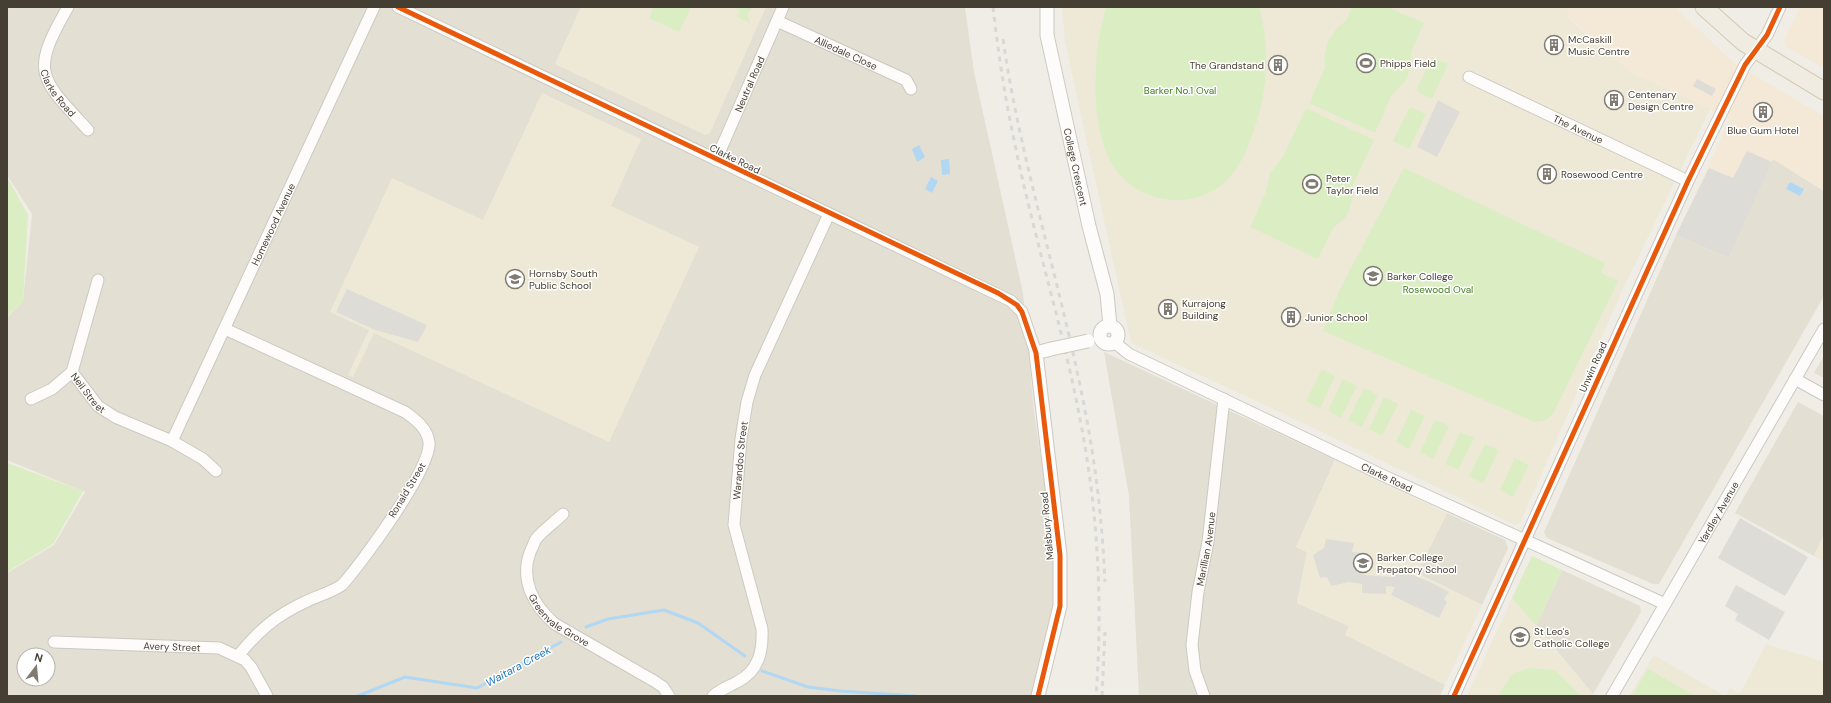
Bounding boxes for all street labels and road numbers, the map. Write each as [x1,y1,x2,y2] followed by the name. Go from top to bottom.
[813,33,880,73] street label: Alliedale Close
[731,54,767,114] street label: Neutral Road
[38,68,79,119] street label: Clarke Road
[1551,112,1606,146] street label: The Avenue
[1061,127,1091,207] street label: College Crescent
[708,141,762,177] street label: Clarke Road
[248,181,298,268] street label: Homewood Avenue
[1576,340,1610,394] street label: Unwin Road
[68,370,108,416] street label: Neil Street
[730,420,750,500] street label: Warandoo Street
[385,460,429,520] street label: Ronald Street
[1359,460,1415,495] street label: Clarke Road
[1695,478,1741,546] street label: Yardley Avenue
[1038,491,1056,561] street label: Malsbury Road
[1193,511,1218,587] street label: Marillian Avenue
[526,591,592,649] street label: Greenvale Grove
[143,639,201,654] street label: Avery Street

